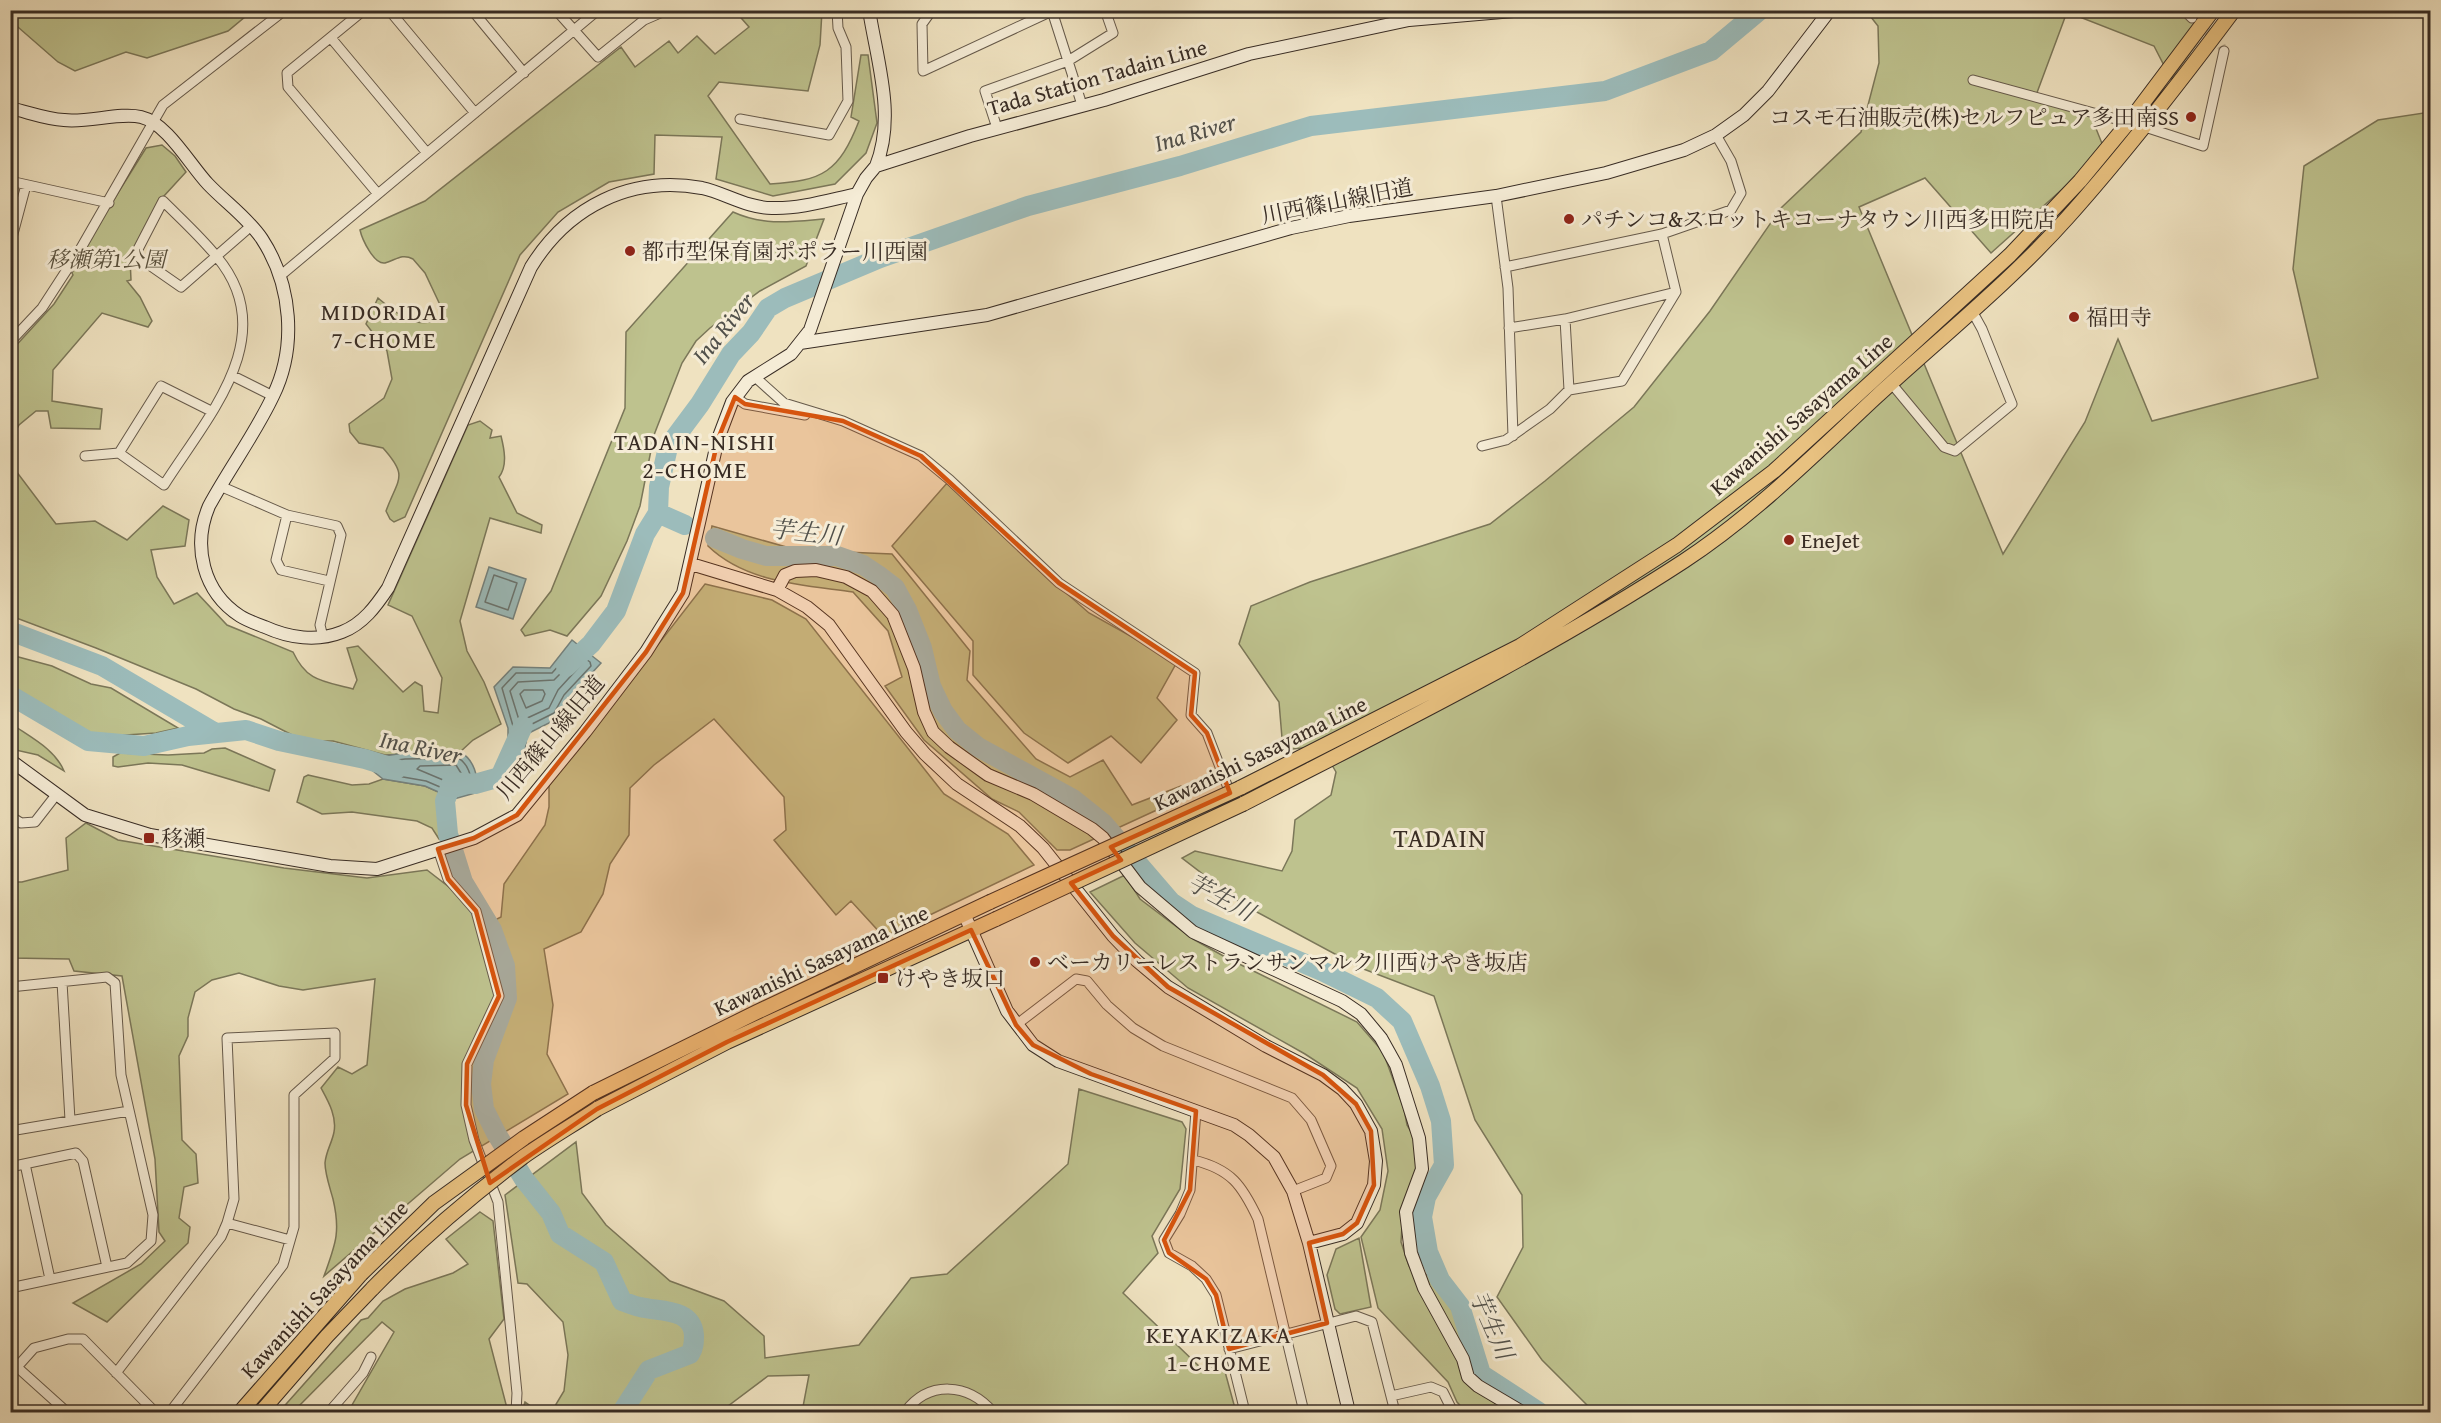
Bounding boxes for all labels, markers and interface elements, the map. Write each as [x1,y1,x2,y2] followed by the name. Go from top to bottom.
[983,30,1211,124] street label: Tada Station Tadain Line
[1769,101,2179,133] place label: コスモ石油販売(株)セルフピュア多田南SS
[1150,103,1241,160] water label: Ina River
[2184,110,2198,124] marker: コスモ石油販売(株)セルフピュア多田南SS
[1258,171,1416,231] street label: 川西篠山線旧道
[1581,203,2055,235] place label: パチンコ&スロットキコーナタウン川西多田院店
[1562,212,1576,226] marker: パチンコ&スロットキコーナタウン川西多田院店
[642,235,928,267] place label: 都市型保育園ポポラー川西園
[46,243,169,275] park label: 移瀬第1公園
[623,244,637,258] marker: 都市型保育園ポポラー川西園
[683,284,763,371] water label: Ina River
[321,294,447,357] district label: MIDORIDAI 7-CHOME
[2086,301,2152,333] place label: 福田寺
[2067,310,2081,324] marker: 福田寺
[1702,325,1900,503] street label: Kawanishi Sasayama Line
[614,424,776,487] district label: TADAIN-NISHI 2-CHOME
[768,511,847,553] water label: 芋生川
[1801,524,1860,556] place label: EneJet
[1782,533,1796,547] marker: EneJet
[488,668,612,806] street label: 川西篠山線旧道
[1148,687,1372,819] street label: Kawanishi Sasayama Line
[377,721,466,773] water label: Ina River
[1393,818,1487,857] district label: TADAIN
[161,822,205,854] place label: 移瀬
[142,831,156,845] marker: 移瀬
[1181,865,1264,931] water label: 芋生川
[708,896,934,1024] street label: Kawanishi Sasayama Line
[1047,946,1528,978] place label: ベーカリーレストランサンマルク川西けやき坂店
[1028,955,1042,969] marker: ベーカリーレストランサンマルク川西けやき坂店
[895,962,1005,994] place label: けやき坂口
[876,971,890,985] marker: けやき坂口
[233,1193,415,1385] street label: Kawanishi Sasayama Line
[1461,1285,1524,1368] water label: 芋生川
[1146,1317,1292,1380] district label: KEYAKIZAKA 1-CHOME

